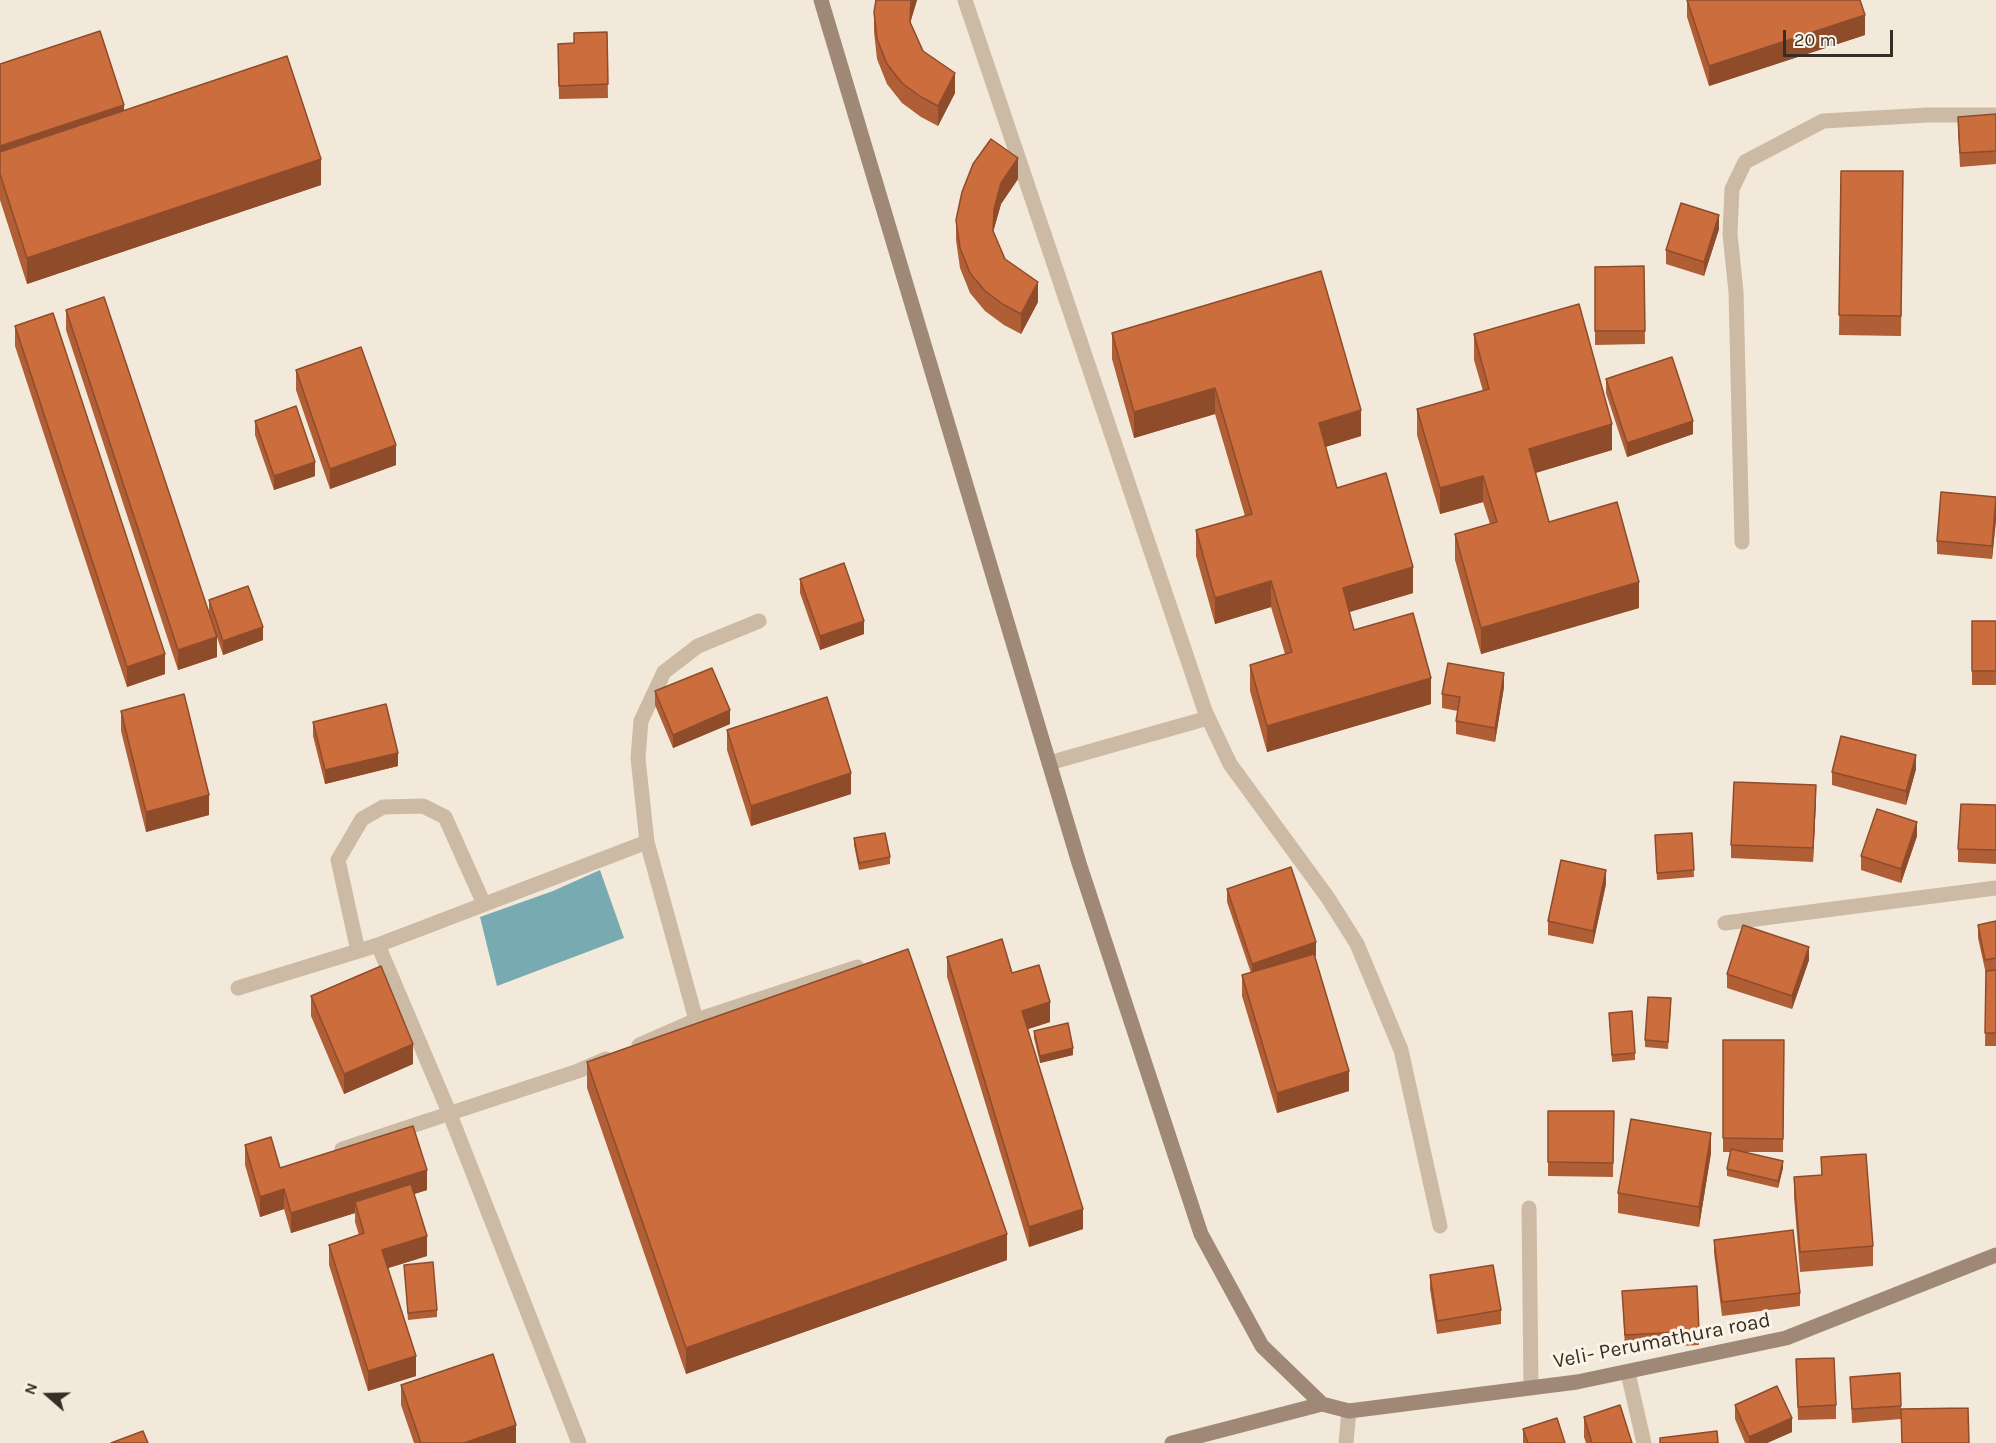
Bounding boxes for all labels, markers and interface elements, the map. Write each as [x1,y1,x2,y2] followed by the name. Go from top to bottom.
[1786,18,1896,56] scale bar
[1794,29,1836,51] text: 20 m
[1551,1308,1773,1374] street label: Veli- Perumathura road
[18,1365,78,1425] north arrow
[20,1380,42,1397] text: N

